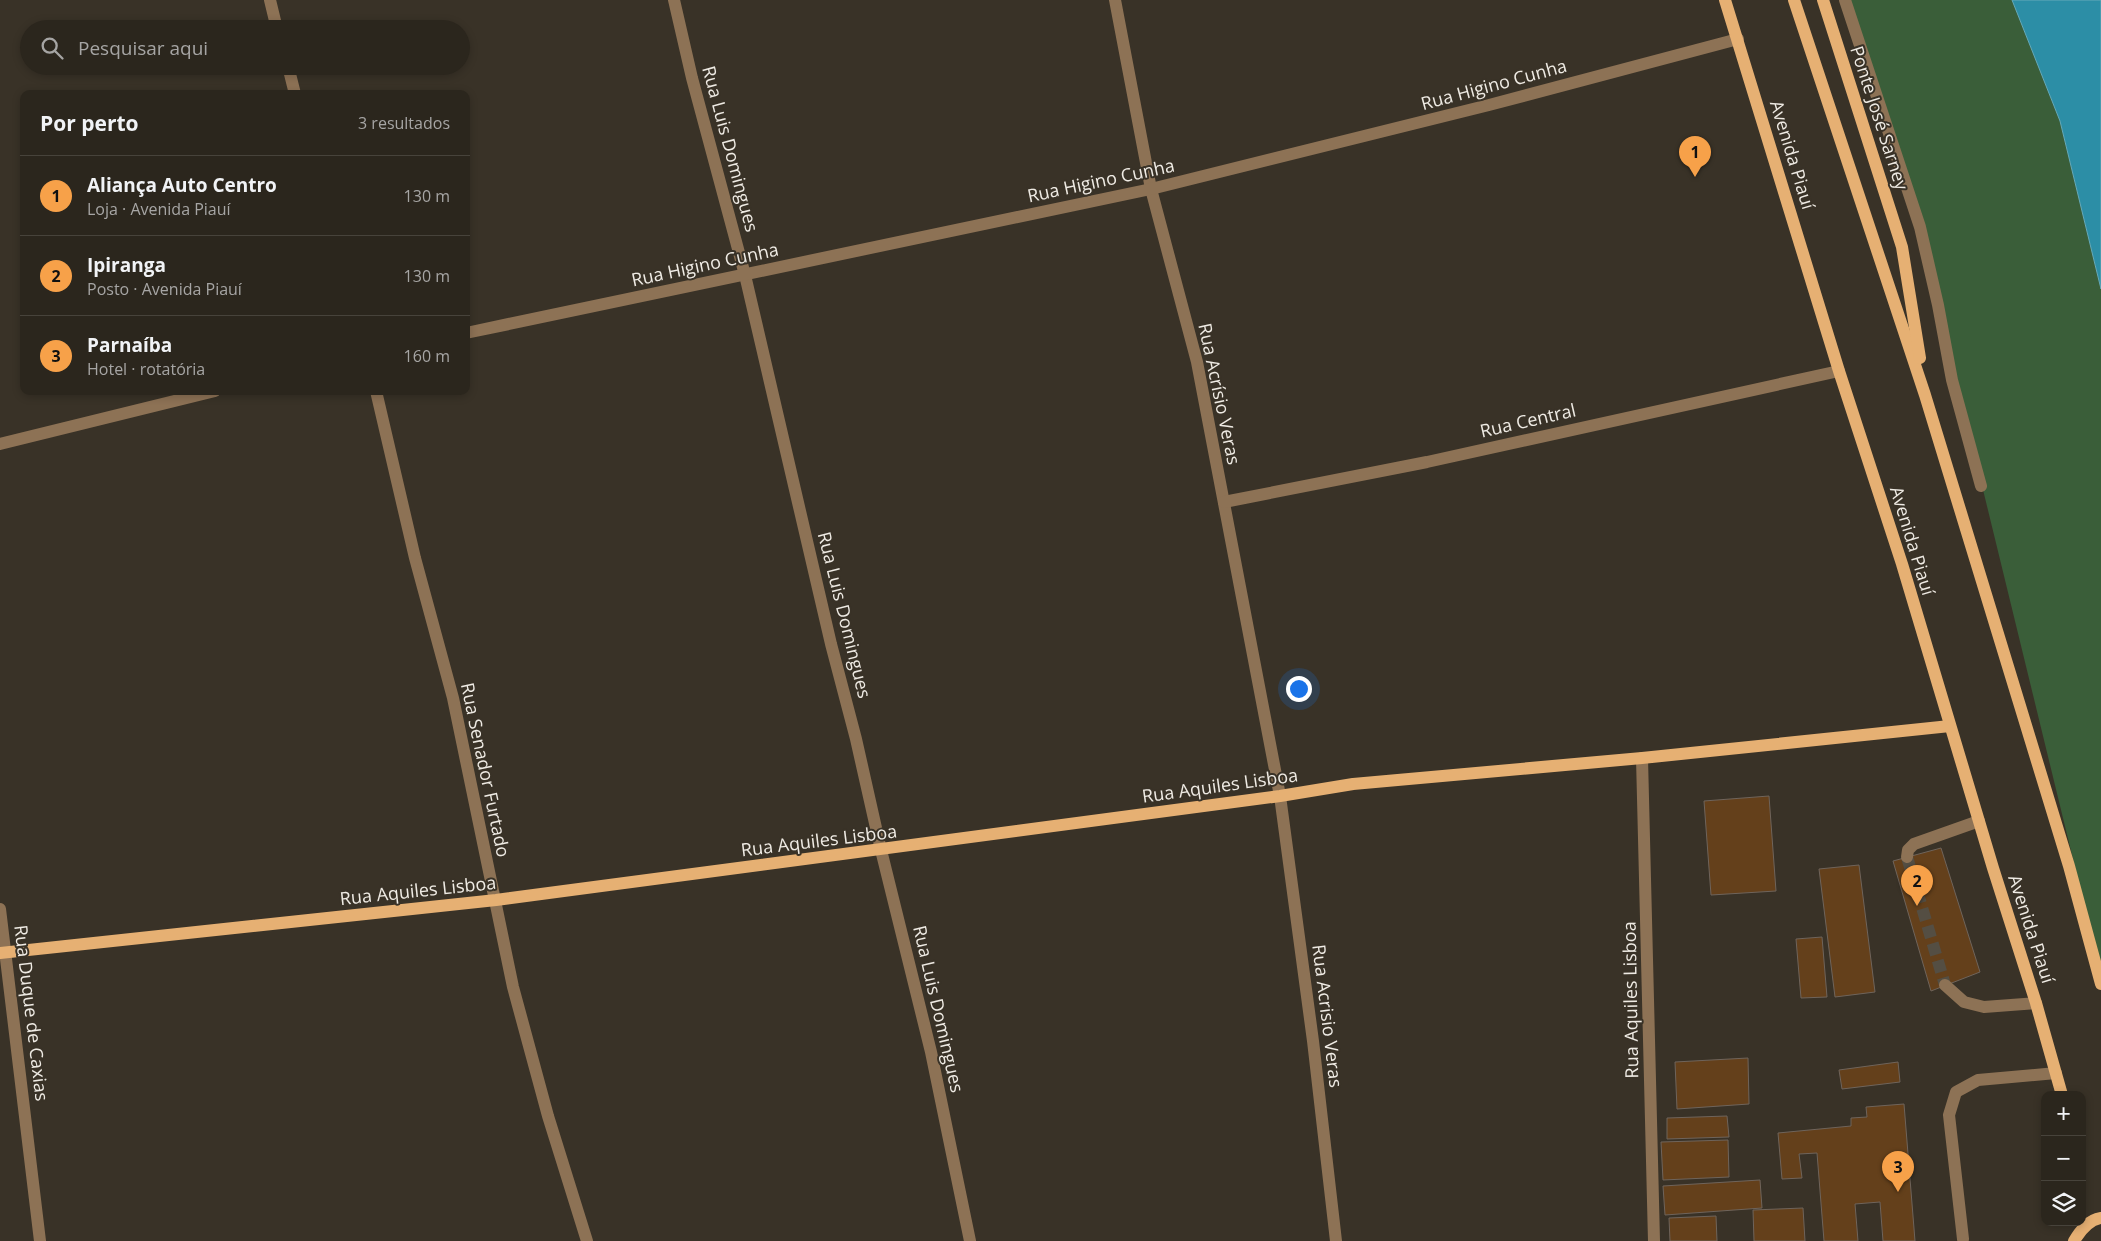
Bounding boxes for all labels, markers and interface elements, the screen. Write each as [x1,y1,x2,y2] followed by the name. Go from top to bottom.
[20,20,470,75] search box
[38,34,66,62] icon: search
[78,35,208,61] text: Pesquisar aqui
[1845,43,1915,194] street label: Ponte José Sarney
[1418,53,1569,115] street label: Rua Higino Cunha
[697,63,765,234] street label: Rua Luis Domingues
[1765,97,1821,213] street label: Avenida Piauí
[40,109,139,137] text: Por perto
[358,112,450,134] text: 3 resultados
[1679,136,1711,177] pin: 1
[1025,153,1177,207] street label: Rua Higino Cunha
[87,172,277,198] text: Aliança Auto Centro
[51,185,61,207] text: 1
[404,185,450,207] text: 130 m
[87,198,231,220] text: Loja · Avenida Piauí
[629,237,781,291] street label: Rua Higino Cunha
[87,252,166,278] text: Ipiranga
[51,265,61,287] text: 2
[404,265,450,287] text: 130 m
[87,278,242,300] text: Posto · Avenida Piauí
[1193,321,1247,467] street label: Rua Acrísio Veras
[87,332,172,358] text: Parnaíba
[51,345,61,367] text: 3
[404,345,450,367] text: 160 m
[87,358,205,380] text: Hotel · rotatória
[1478,397,1578,443] street label: Rua Central
[1885,483,1941,599] street label: Avenida Piauí
[813,529,877,700] street label: Rua Luis Domingues
[1286,676,1312,702] your location
[456,680,516,859] street label: Rua Senador Furtado
[1140,762,1299,808] street label: Rua Aquiles Lisboa
[739,819,898,861] street label: Rua Aquiles Lisboa
[1901,865,1933,906] pin: 2
[339,870,497,910] street label: Rua Aquiles Lisboa
[2003,871,2061,986] street label: Avenida Piauí
[1617,921,1643,1079] street label: Rua Aquiles Lisboa
[9,923,55,1102] street label: Rua Duque de Caxias
[908,923,970,1095] street label: Rua Luis Domingues
[1307,943,1349,1089] street label: Rua Acrisio Veras
[2041,1091,2086,1226] map controls
[2041,1091,2086,1136] button: +
[2041,1136,2086,1181] button: −
[1882,1151,1914,1192] pin: 3
[2041,1181,2086,1226] button: layers

